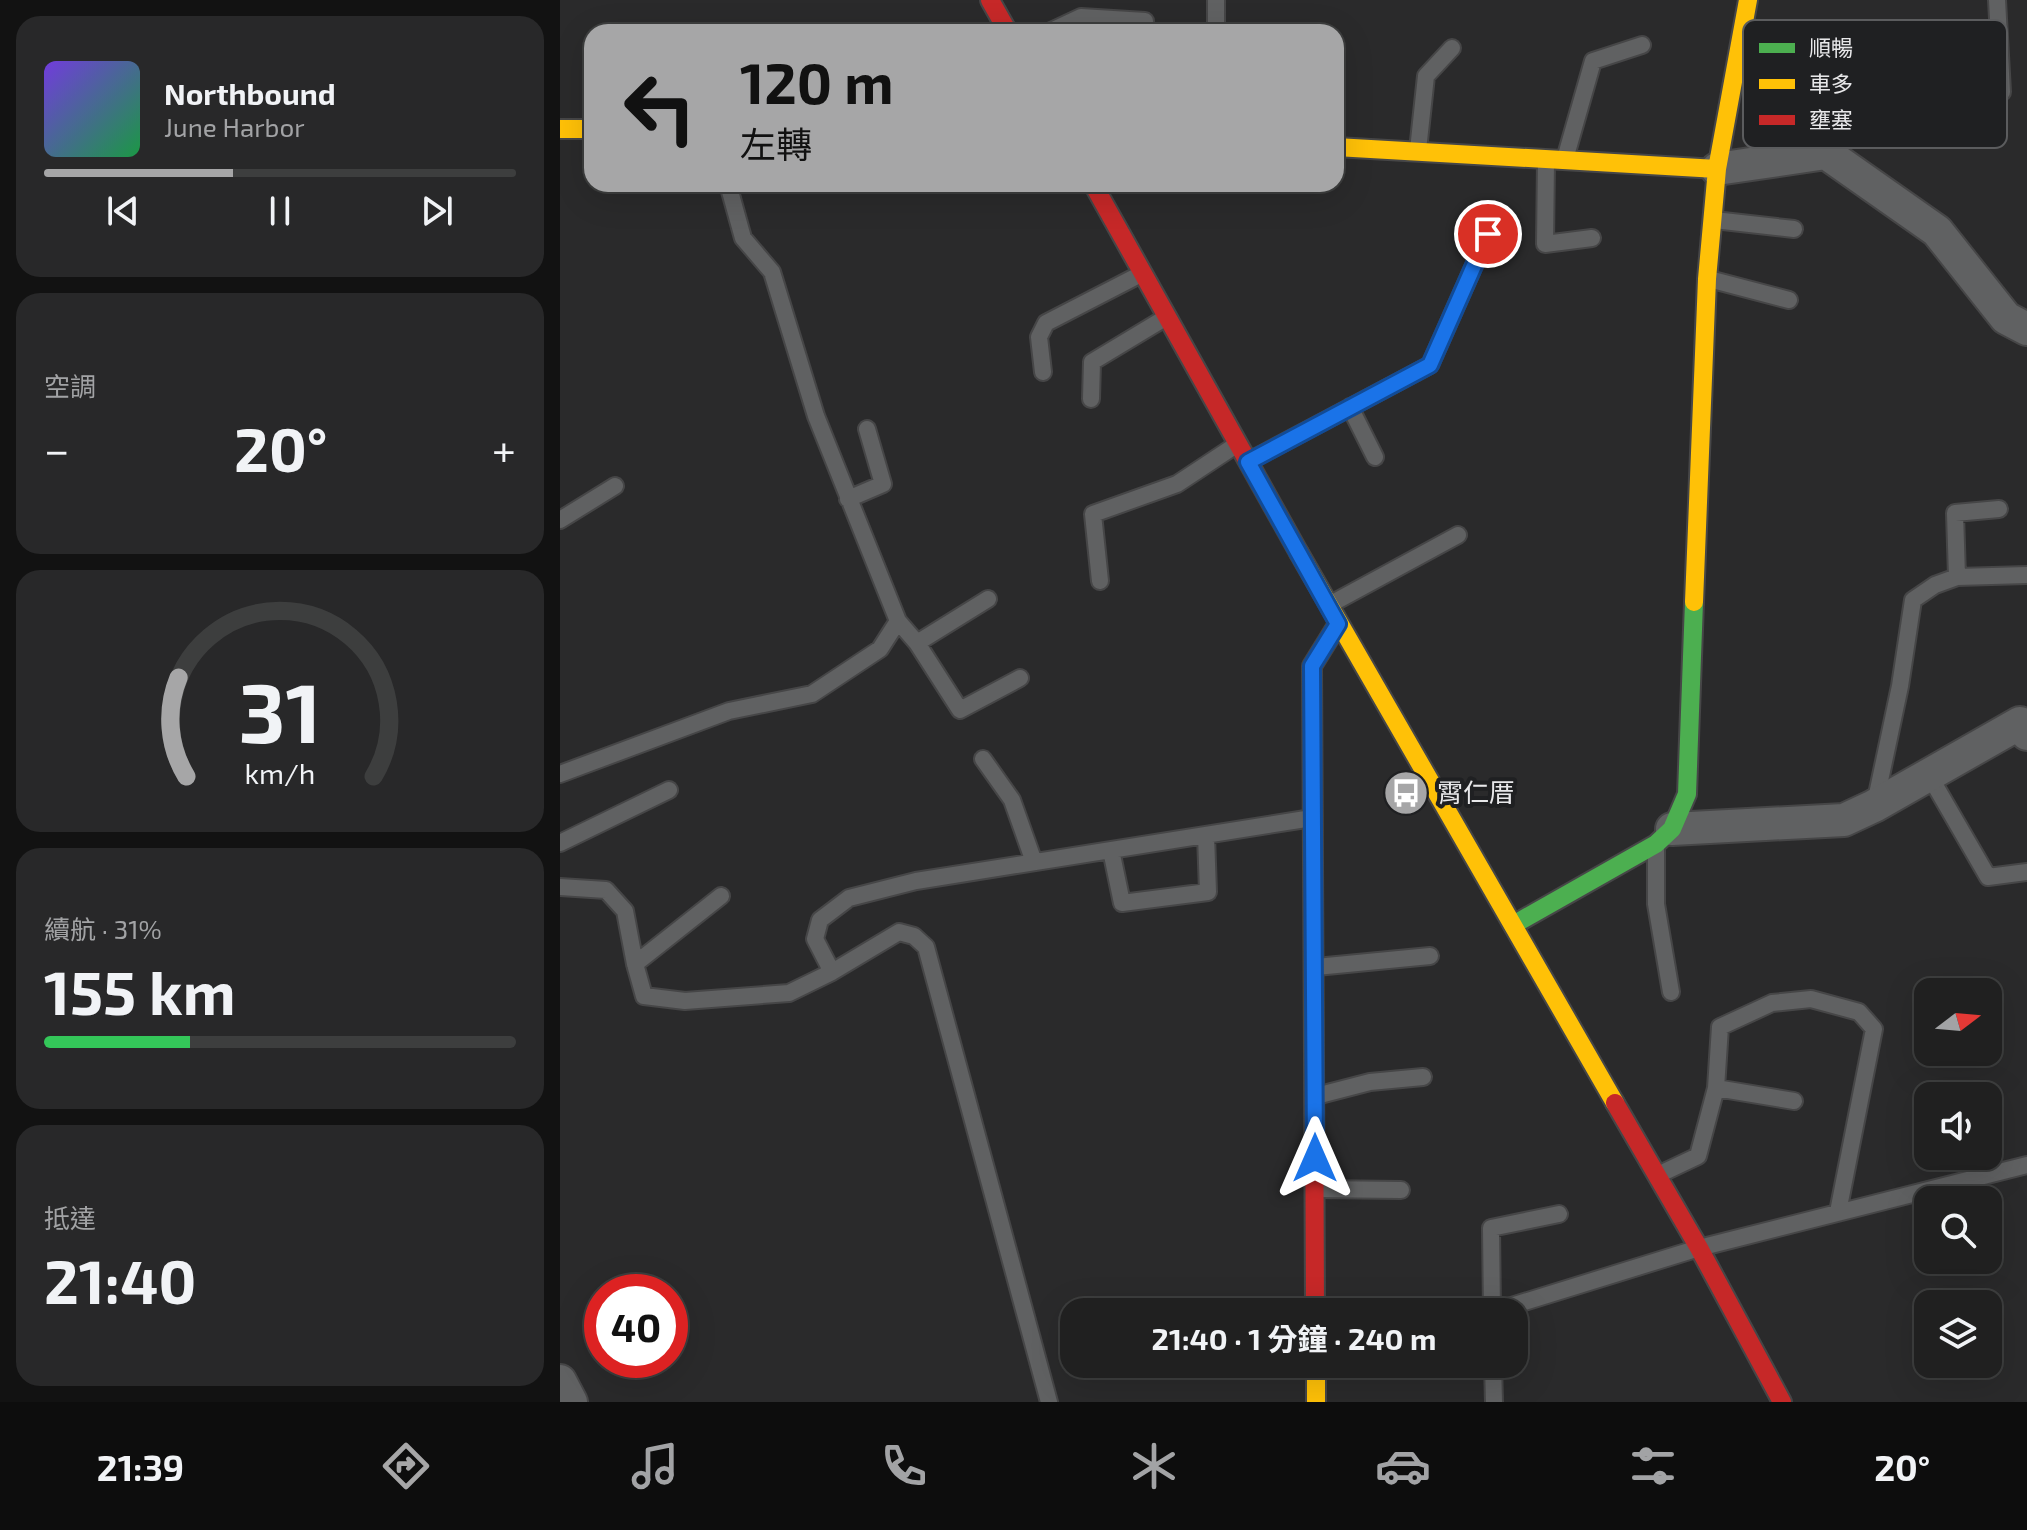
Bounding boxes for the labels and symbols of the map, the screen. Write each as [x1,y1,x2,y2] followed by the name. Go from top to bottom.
[1743,20,2007,148] legend
[1809,34,1853,60] text: 順暢
[1809,70,1853,96] text: 車多
[1809,106,1853,132] text: 壅塞
[1454,200,1522,268] pin
[1382,769,1430,817] bus stop icon: 霄仁厝
[1437,776,1515,807] place label: 霄仁厝
[1914,978,2002,1066] north arrow
[1273,1116,1357,1200] position arrow
[584,1274,688,1378] speed limit sign: 40

